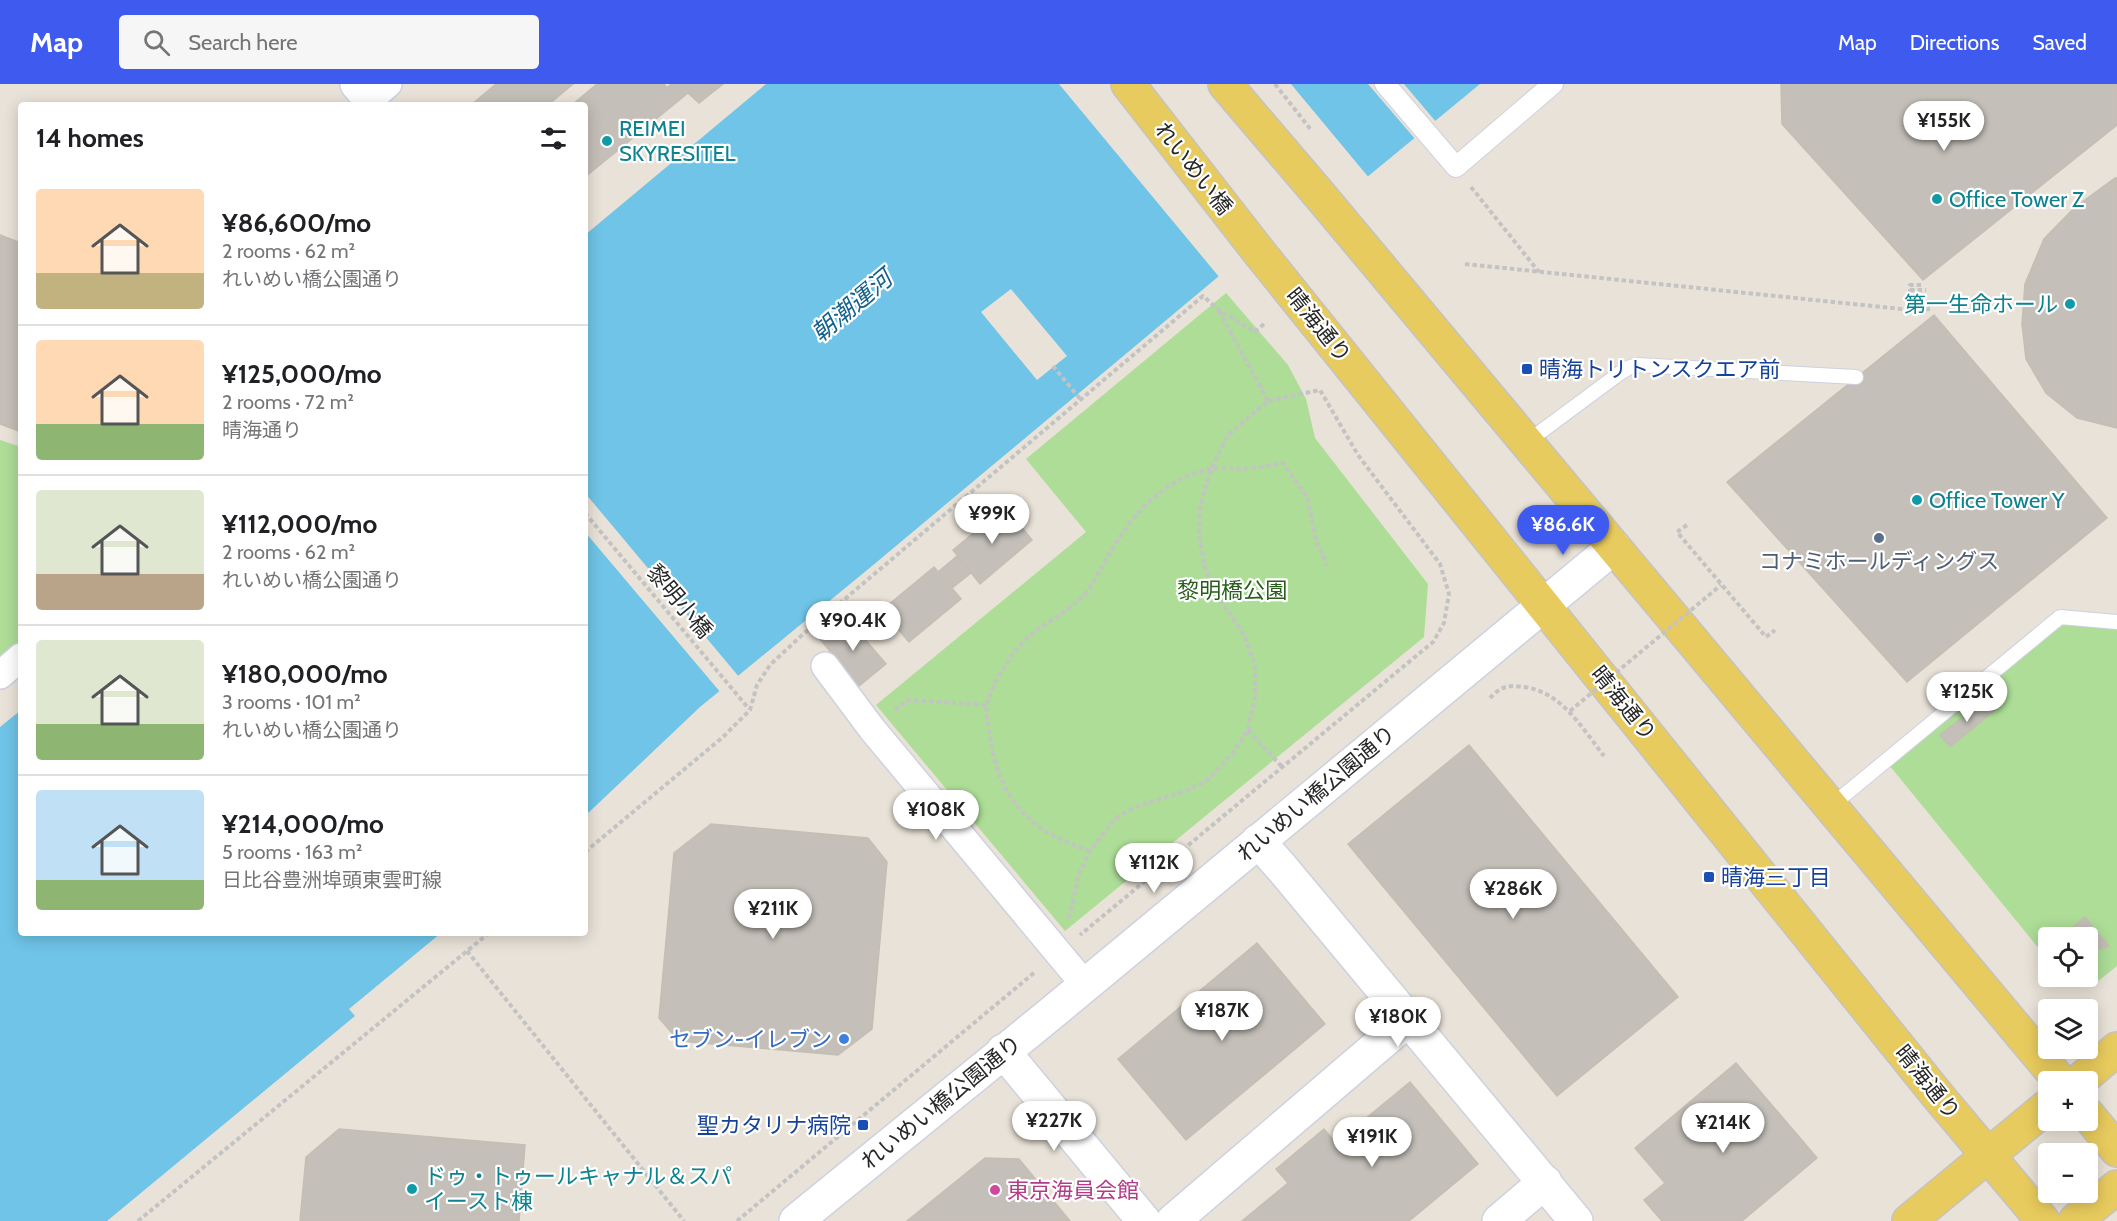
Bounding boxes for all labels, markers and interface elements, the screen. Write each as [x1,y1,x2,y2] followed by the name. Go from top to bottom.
[119,15,539,69] search box
[30,25,83,59] text: Map
[140,26,173,59] icon: search
[188,29,297,56] text: Search here
[1838,30,1877,55] text: Map
[1910,30,1999,55] text: Directions
[2032,30,2087,55] text: Saved
[1902,101,1986,152] pin: ¥155K
[1917,108,1971,132] text: ¥155K
[619,115,736,167] place label: REIMEI SKYRESITEL
[1149,117,1238,220] street label: れいめい橋
[36,122,144,154] text: 14 homes
[537,122,570,155] icon: filters
[600,134,614,148] marker: REIMEI SKYRESITEL
[1949,186,2084,213] place label: Office Tower Z
[1930,192,1944,206] marker: Office Tower Z
[222,207,371,239] text: ¥86,600/mo
[84,213,156,285] icon: home
[222,239,355,263] text: 2 rooms · 62 m²
[806,261,901,348] water label: 朝潮運河
[222,267,402,291] text: れいめい橋公園通り
[1280,283,1357,368] street label: 晴海通り
[1904,291,2058,318] place label: 第一生命ホール
[2063,297,2077,311] marker: 第一生命ホール
[1539,356,1781,383] place label: 晴海トリトンスクエア前
[222,358,382,390] text: ¥125,000/mo
[1520,362,1534,376] marker: 晴海トリトンスクエア前
[84,364,156,436] icon: home
[222,390,354,414] text: 2 rooms · 72 m²
[222,418,302,442] text: 晴海通り
[1929,487,2065,514] place label: Office Tower Y
[1910,493,1924,507] marker: Office Tower Y
[956,494,1028,545] pin: ¥99K
[968,501,1016,525] text: ¥99K
[1514,505,1612,556] pin: ¥86.6K
[222,508,377,540] text: ¥112,000/mo
[1531,512,1595,536] text: ¥86.6K
[84,514,156,586] icon: home
[1872,531,1886,545] marker: コナミホールディングス
[222,540,355,564] text: 2 rooms · 62 m²
[1759,548,1999,575] place label: コナミホールディングス
[641,559,718,644] street label: 黎明小橋
[222,568,402,592] text: れいめい橋公園通り
[1177,577,1287,604] park label: 黎明橋公園
[804,601,902,652] pin: ¥90.4K
[820,608,886,632] text: ¥90.4K
[222,658,388,690] text: ¥180,000/mo
[1585,661,1662,746] street label: 晴海通り
[84,664,156,736] icon: home
[1925,672,2009,723] pin: ¥125K
[1940,679,1994,703] text: ¥125K
[222,690,361,714] text: 3 rooms · 101 m²
[222,718,402,742] text: れいめい橋公園通り
[1232,719,1401,867] street label: れいめい橋公園通り
[894,790,978,841] pin: ¥108K
[907,797,965,821] text: ¥108K
[222,808,384,840] text: ¥214,000/mo
[84,814,156,886] icon: home
[222,840,362,864] text: 5 rooms · 163 m²
[1112,843,1196,894] pin: ¥112K
[1129,850,1179,874] text: ¥112K
[1721,864,1831,891] place label: 晴海三丁目
[222,868,442,892] text: 日比谷豊洲埠頭東雲町線
[1471,869,1555,920] pin: ¥286K
[1702,870,1716,884] marker: 晴海三丁目
[1484,876,1542,900] text: ¥286K
[731,889,815,940] pin: ¥211K
[748,896,798,920] text: ¥211K
[2038,927,2098,1203] map controls
[2038,927,2098,987] button: locate
[1180,991,1264,1042] pin: ¥187K
[1356,997,1440,1048] pin: ¥180K
[1195,998,1249,1022] text: ¥187K
[2038,999,2098,1059] button: layers
[1369,1004,1427,1028] text: ¥180K
[669,1026,832,1053] place label: セブン-イレブン
[856,1030,1027,1175] street label: れいめい橋公園通り
[837,1032,851,1046] marker: セブン-イレブン
[1889,1040,1966,1125] street label: 晴海通り
[2038,1071,2098,1131] button: +
[1012,1101,1096,1152] pin: ¥227K
[1681,1103,1765,1154] pin: ¥214K
[1026,1108,1082,1132] text: ¥227K
[1696,1110,1751,1134] text: ¥214K
[697,1112,851,1139] place label: 聖カタリナ病院
[1330,1117,1414,1168] pin: ¥191K
[856,1118,870,1132] marker: 聖カタリナ病院
[1347,1124,1397,1148] text: ¥191K
[2038,1143,2098,1203] button: −
[424,1163,732,1215] place label: ドゥ・トゥールキャナル＆スパ イースト棟
[1007,1177,1139,1204] place label: 東京海員会館
[405,1182,419,1196] marker: ドゥ・トゥールキャナル＆スパ イースト棟
[988,1183,1002,1197] marker: 東京海員会館

